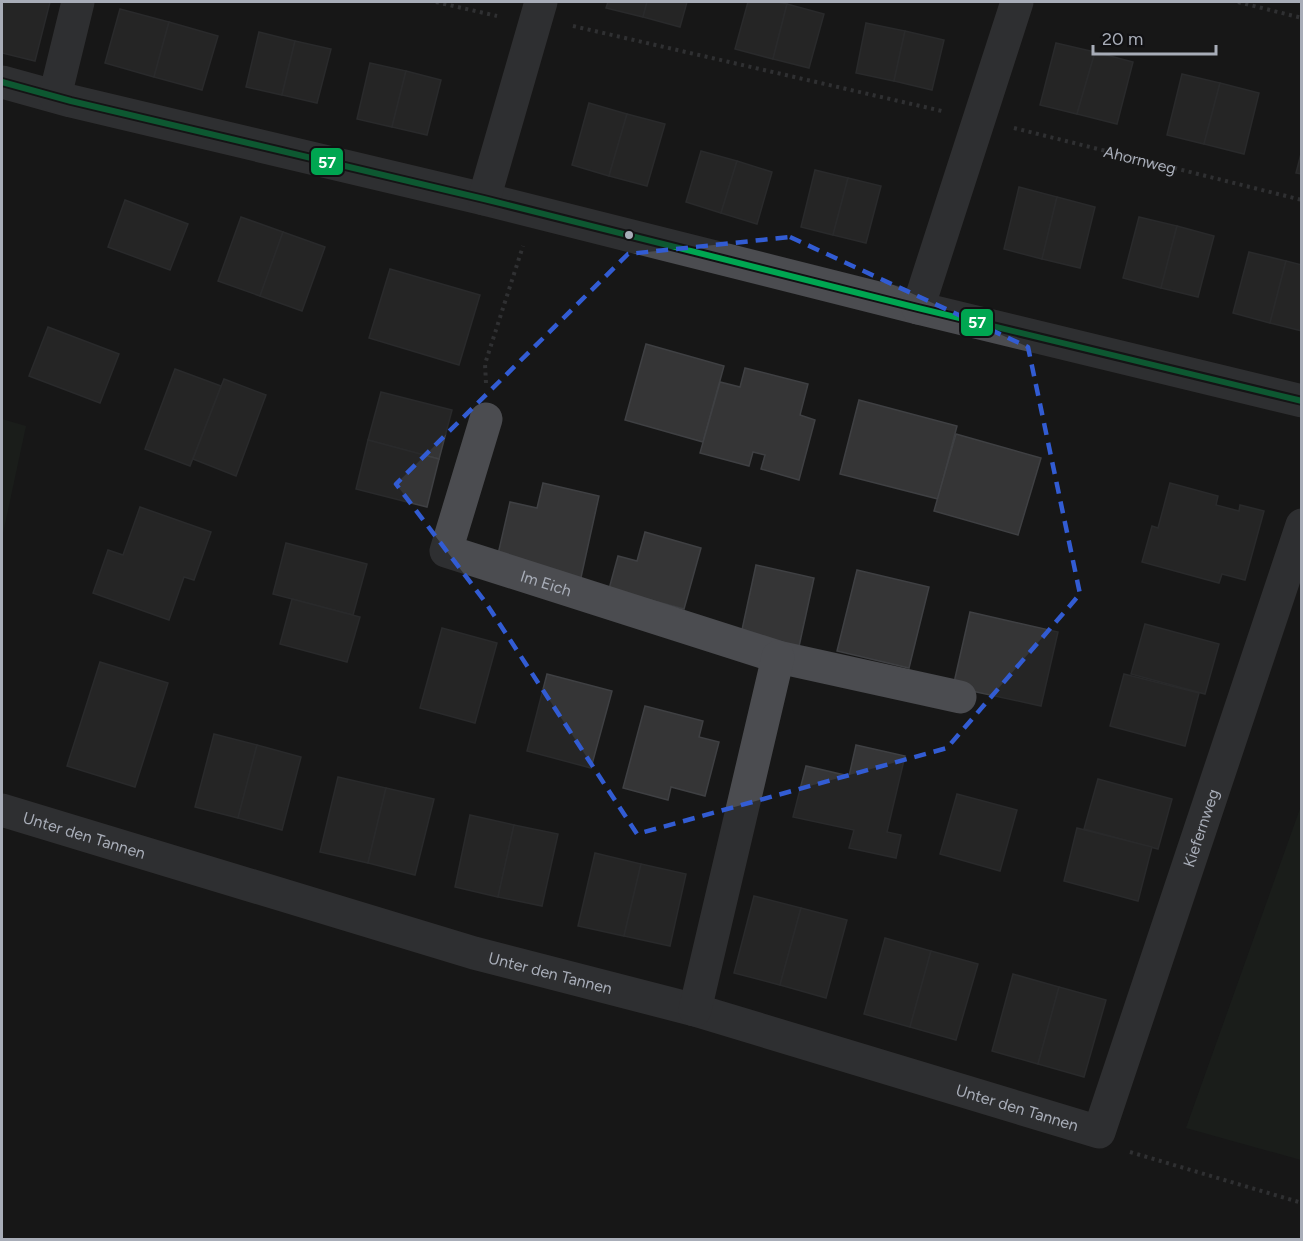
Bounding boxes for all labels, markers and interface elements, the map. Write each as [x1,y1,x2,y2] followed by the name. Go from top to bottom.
[1093,18,1216,56] scale bar
[1102,28,1143,50] text: 20 m
[1102,142,1178,178] street label: Ahornweg
[310,147,344,176] line badge: 57
[318,153,336,172] text: 57
[623,229,635,241] unlabelled marker
[960,308,994,337] line badge: 57
[968,313,986,332] text: 57
[518,566,574,601] street label: Im Eich
[1179,786,1223,870] street label: Kiefernweg
[21,808,148,863] street label: Unter den Tannen
[486,948,614,998] street label: Unter den Tannen
[954,1080,1081,1135] street label: Unter den Tannen

